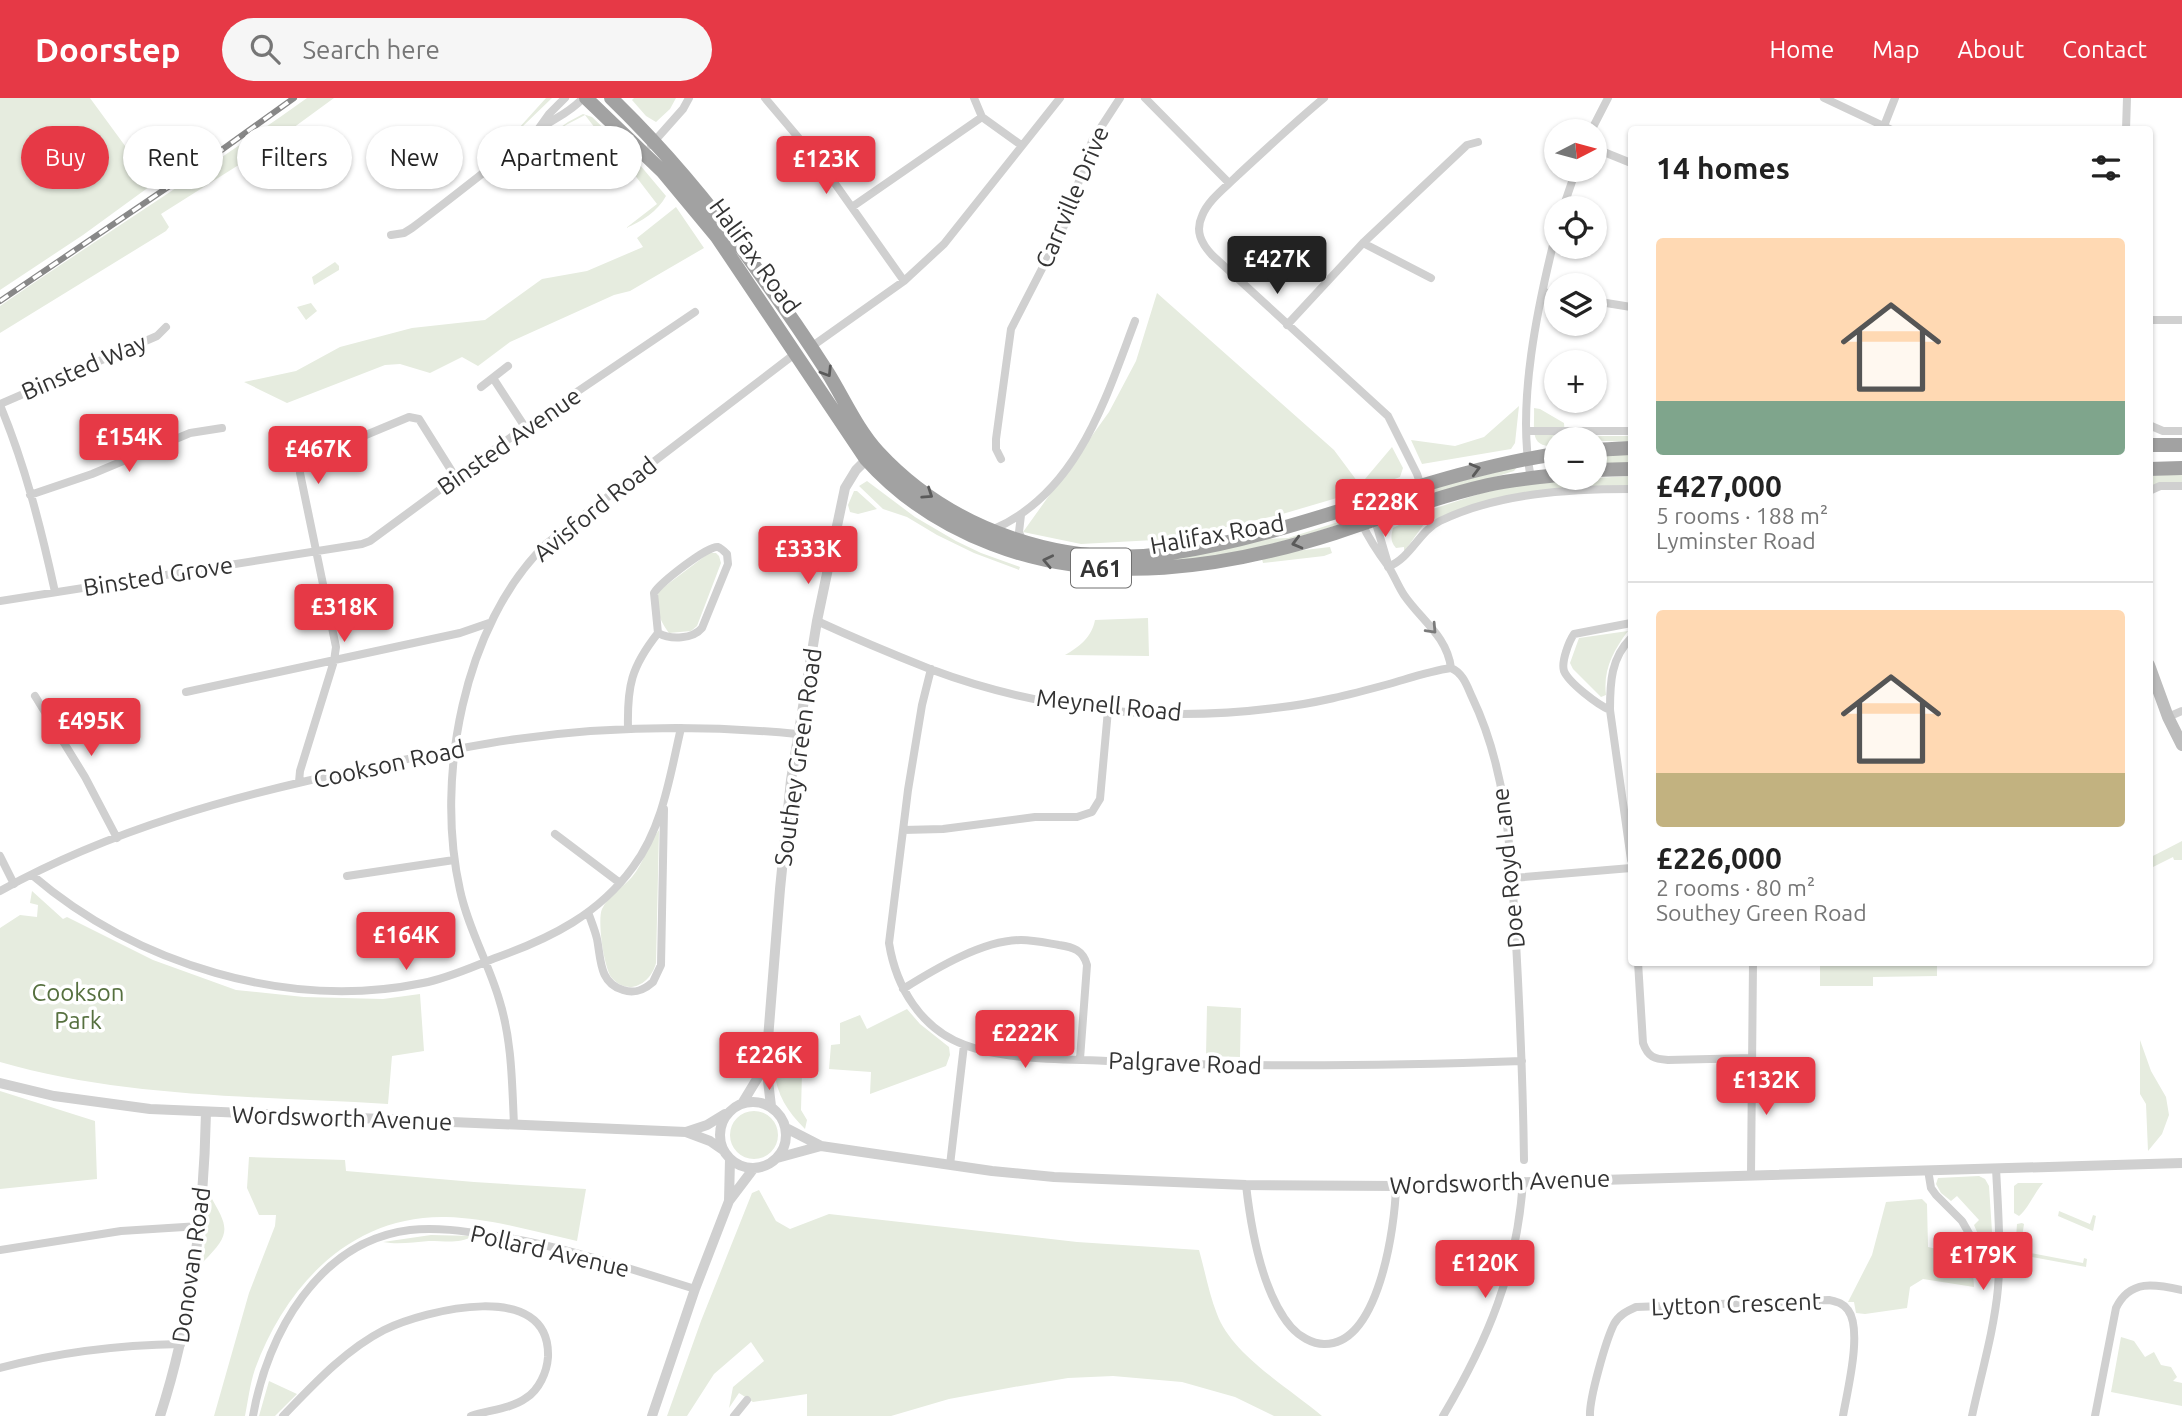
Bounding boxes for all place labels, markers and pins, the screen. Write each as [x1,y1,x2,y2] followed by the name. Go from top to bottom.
[777,136,875,196] pin: £123K
[1228,236,1326,296] pin: £427K
[80,414,178,474] pin: £154K
[269,426,367,486] pin: £467K
[1336,480,1434,539] pin: £228K
[759,526,857,586] pin: £333K
[295,584,393,644] pin: £318K
[42,698,140,758] pin: £495K
[357,912,455,972] pin: £164K
[976,1010,1074,1070] pin: £222K
[720,1032,818,1092] pin: £226K
[1717,1058,1815,1117] pin: £132K
[1934,1232,2032,1292] pin: £179K
[1436,1240,1534,1300] pin: £120K

